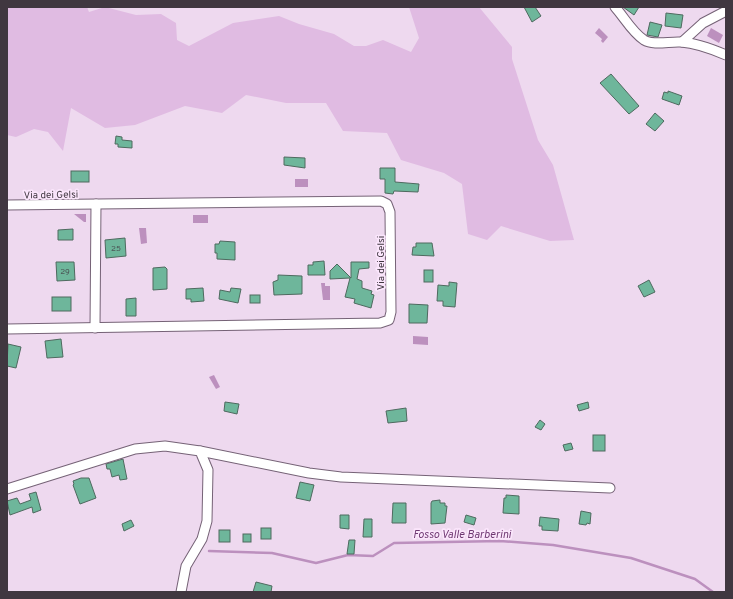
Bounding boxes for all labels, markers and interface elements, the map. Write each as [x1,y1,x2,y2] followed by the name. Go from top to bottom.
[24,189,78,202] street label: Via dei Gelsi
[375,236,388,290] street label: Via dei Gelsi
[111,244,121,254] house number: 25
[60,267,70,277] house number: 29
[413,528,512,542] water label: Fosso Valle Barberini

